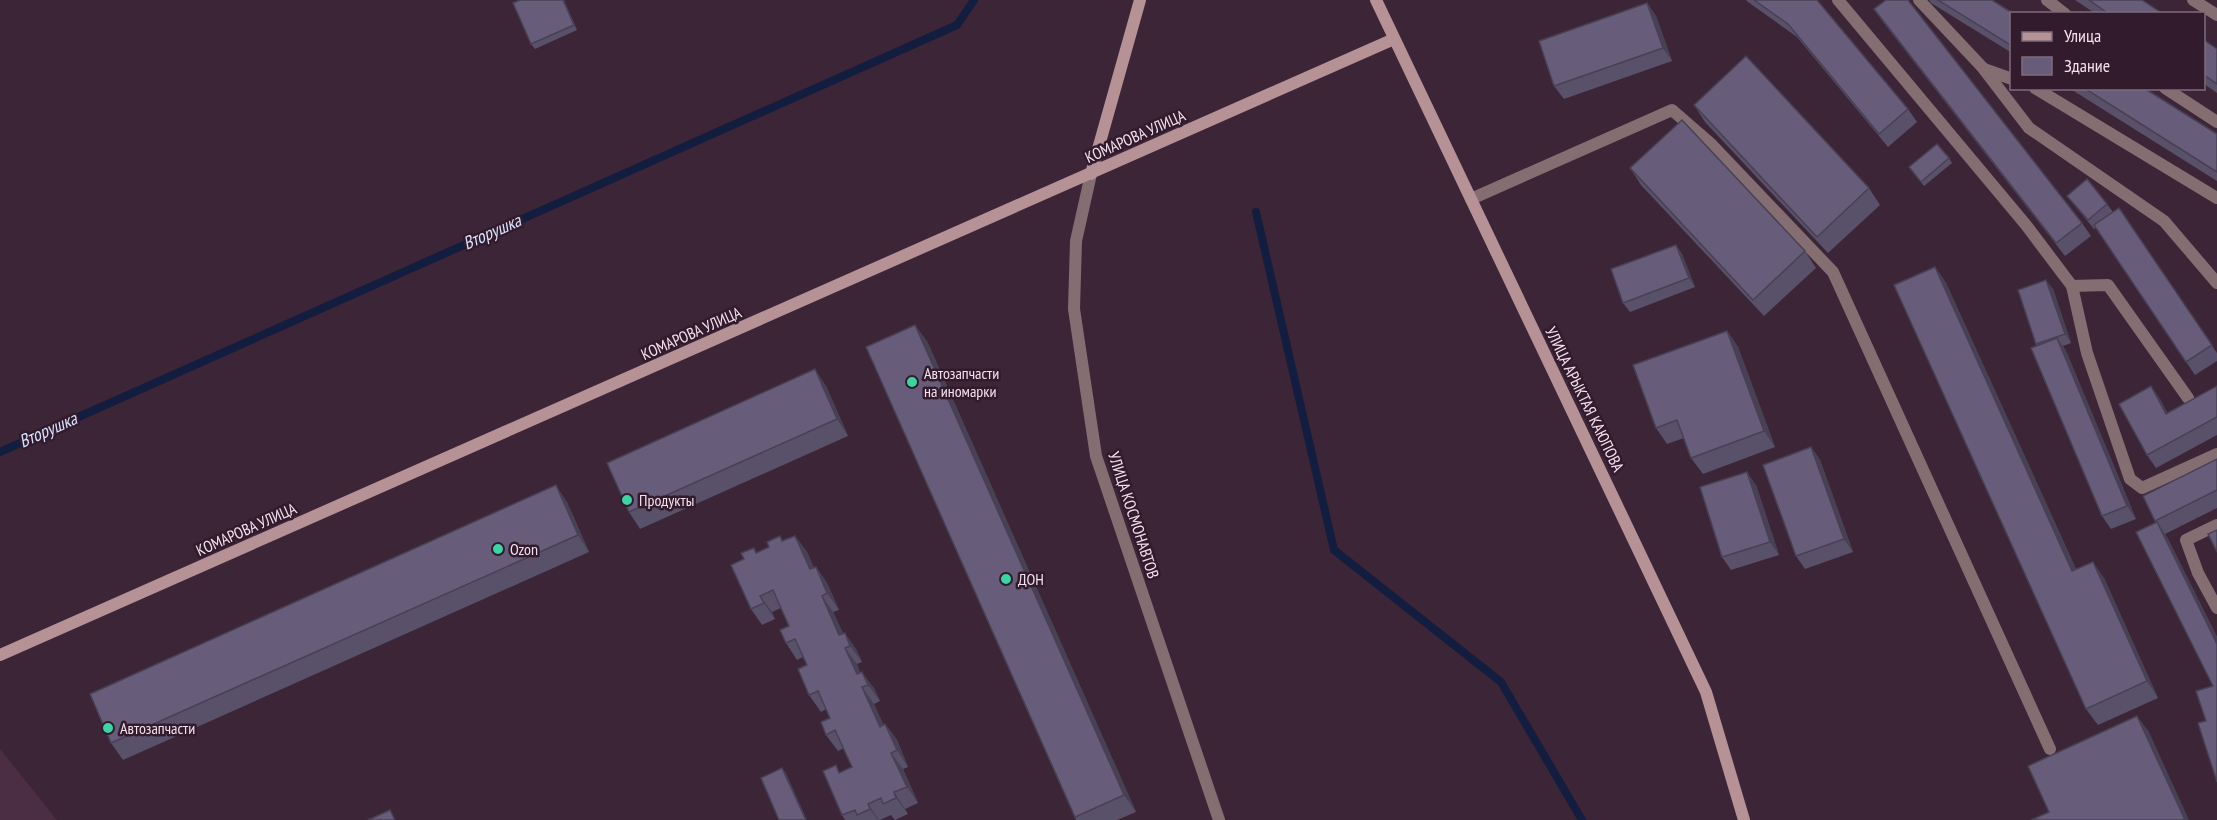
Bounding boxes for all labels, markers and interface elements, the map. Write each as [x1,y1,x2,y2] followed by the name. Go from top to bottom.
[2010,12,2205,90] legend
[2064,24,2101,47] text: Улица
[2064,54,2110,77] text: Здание
[1082,105,1189,167] street label: КОМАРОВА УЛИЦА
[459,208,525,254] water label: Вторушка
[638,302,745,364] street label: КОМАРОВА УЛИЦА
[1541,323,1629,475] street label: УЛИЦА АРЫКТАЯ КАЮПОВА
[924,363,999,401] place label: Автозапчасти на иномарки
[905,375,919,389] marker: Автозапчасти на иномарки
[15,406,81,452] water label: Вторушка
[1104,449,1164,581] street label: УЛИЦА КОСМОНАВТОВ
[639,490,694,510] place label: Продукты
[620,493,634,507] marker: Продукты
[193,498,300,560] street label: КОМАРОВА УЛИЦА
[510,539,538,559] place label: Ozon
[491,542,505,556] marker: Ozon
[1018,569,1044,589] place label: ДОН
[999,572,1013,586] marker: ДОН
[120,718,195,738] place label: Автозапчасти
[101,721,115,735] marker: Автозапчасти

